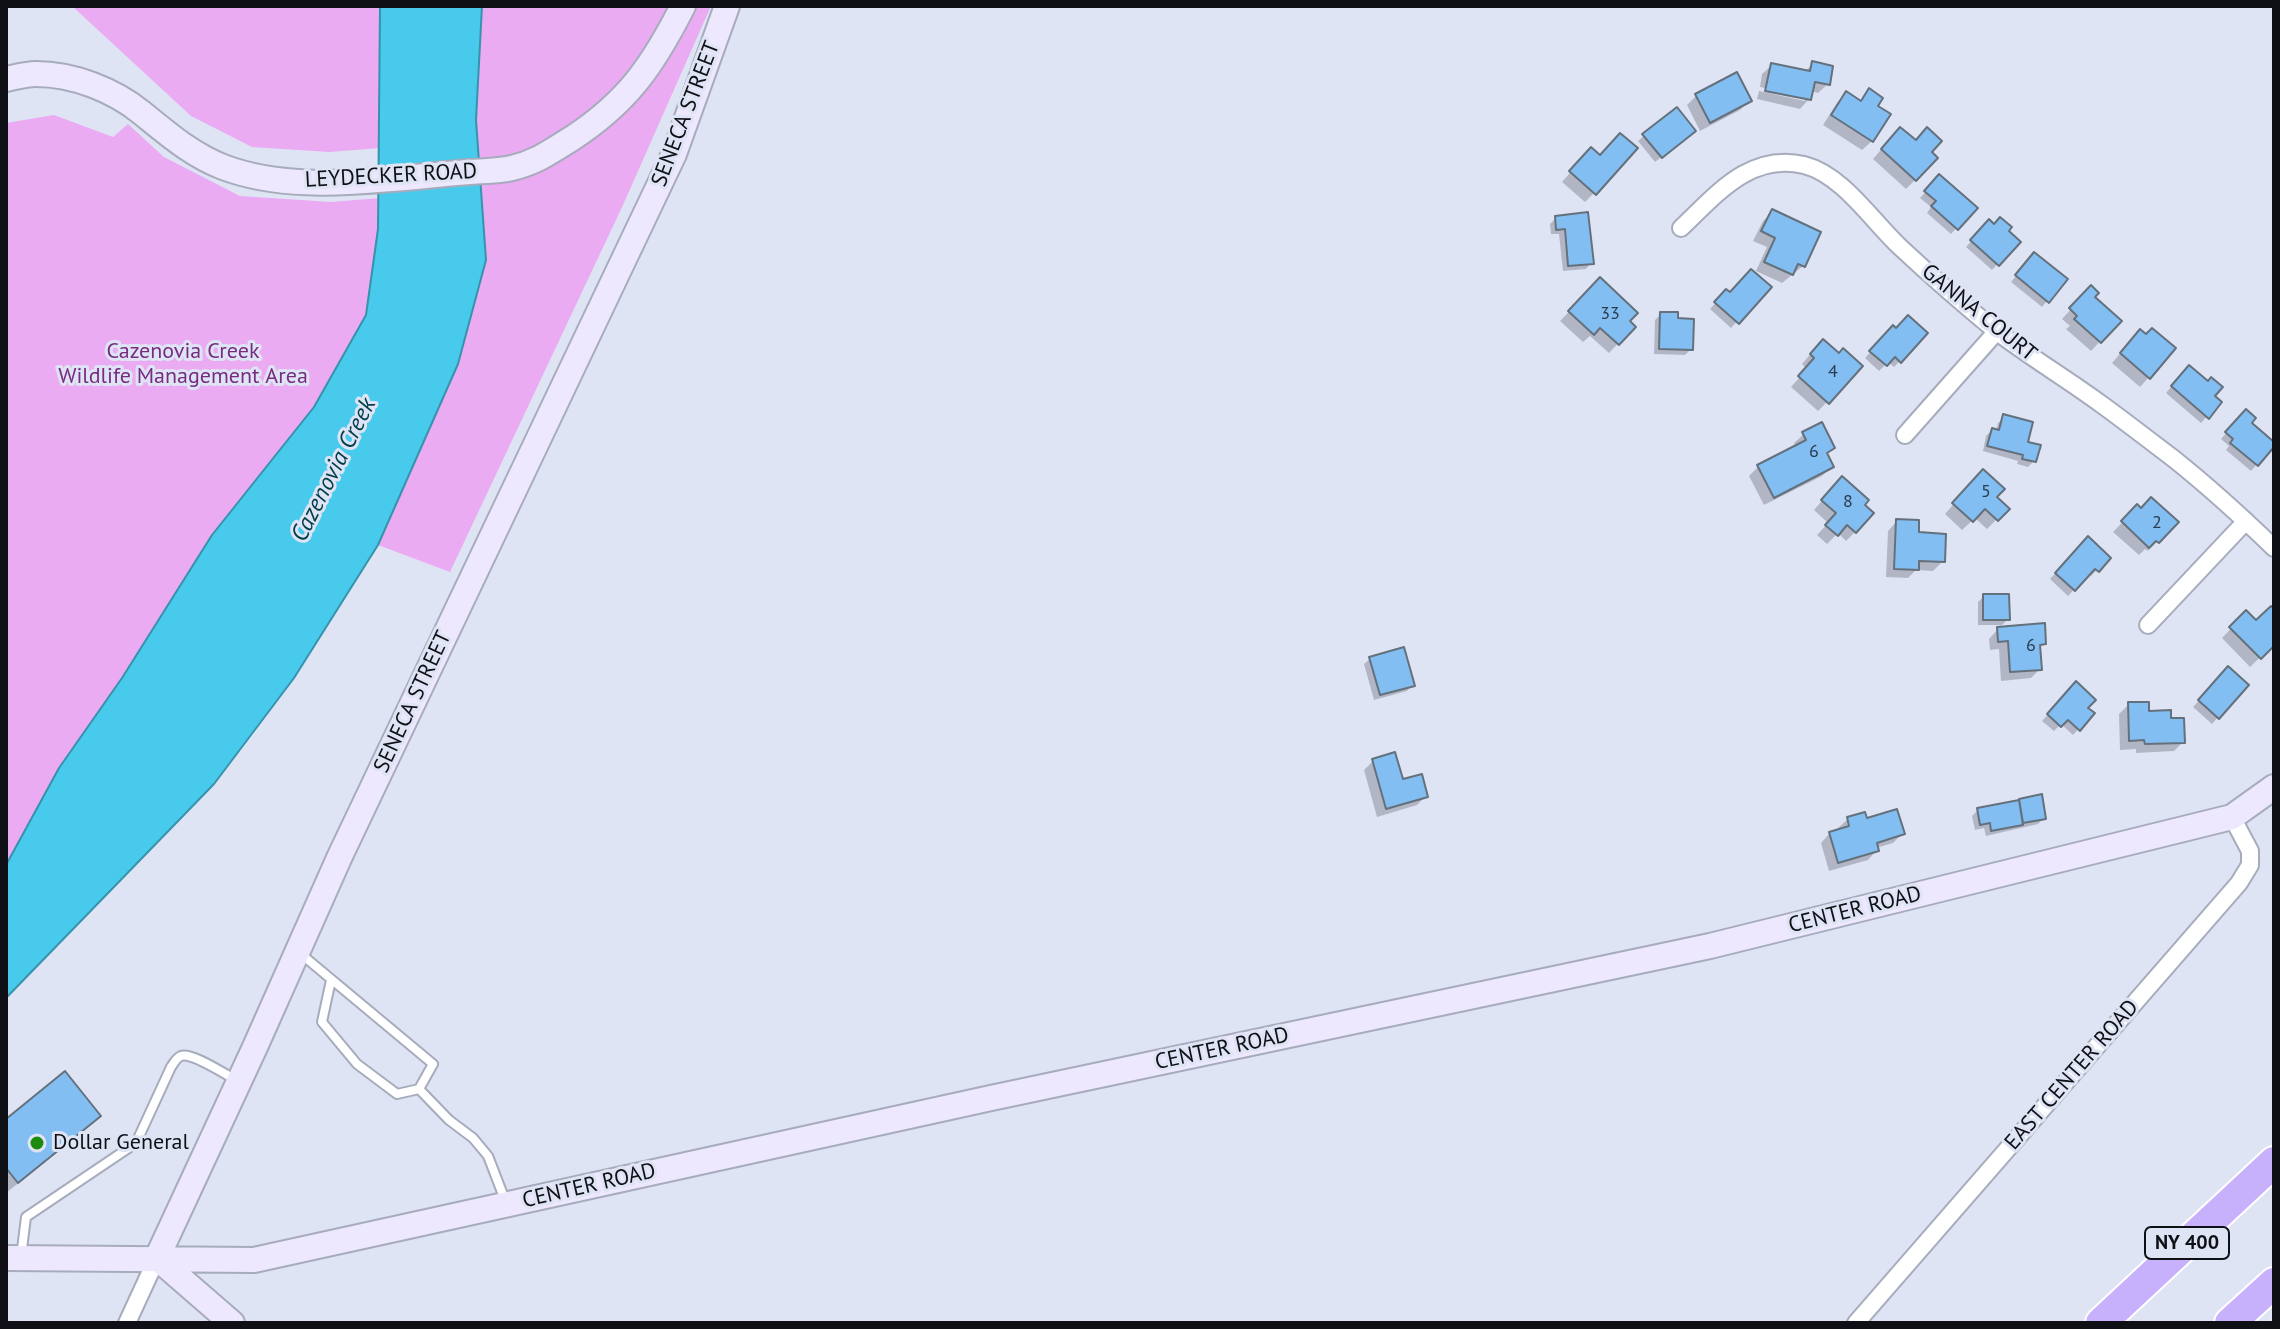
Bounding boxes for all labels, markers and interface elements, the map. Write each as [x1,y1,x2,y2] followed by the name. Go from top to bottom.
[646,38,726,190] street label: SENECA STREET
[304,158,478,194] street label: LEYDECKER ROAD
[1916,259,2042,367] street label: GANNA COURT
[1600,303,1620,325] house number: 33
[58,339,308,390] park label: Cazenovia Creek Wildlife Management Area
[1828,361,1838,383] house number: 4
[285,393,383,547] water label: Cazenovia Creek
[1809,441,1819,463] house number: 6
[1981,481,1991,503] house number: 5
[1843,491,1853,513] house number: 8
[2152,512,2162,534] house number: 2
[369,627,457,777] street label: SENECA STREET
[2026,635,2036,657] house number: 6
[1786,881,1924,939] street label: CENTER ROAD
[2000,994,2144,1156] street label: EAST CENTER ROAD
[1153,1022,1291,1076] street label: CENTER ROAD
[53,1130,189,1156] place label: Dollar General
[28,1134,46,1152] marker: Dollar General
[520,1158,658,1214] street label: CENTER ROAD
[2145,1227,2229,1259] road number: NY 400

